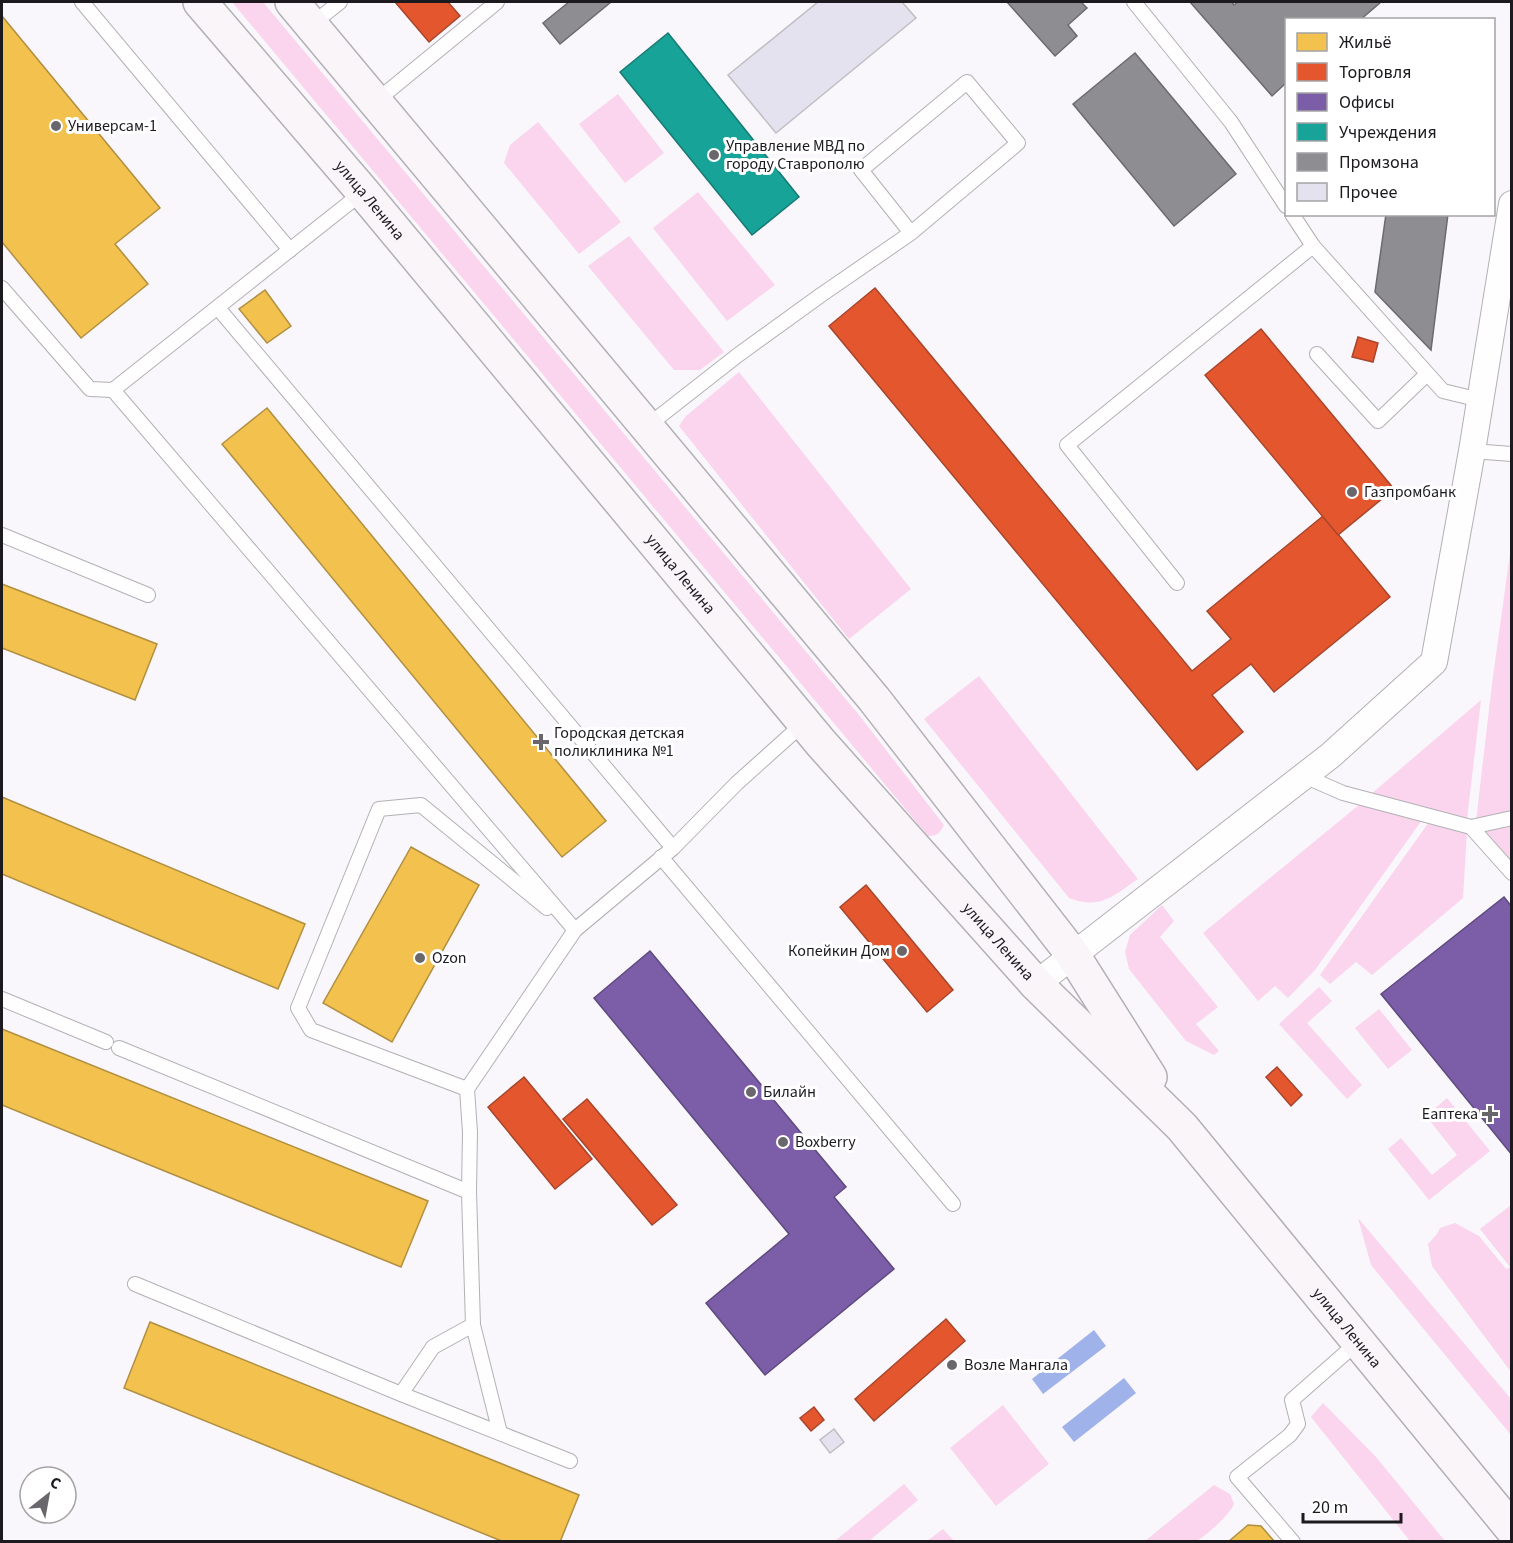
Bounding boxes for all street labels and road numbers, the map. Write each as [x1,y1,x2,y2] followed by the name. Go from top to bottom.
[330,156,410,245] street label: улица Ленина
[641,529,720,619] street label: улица Ленина
[957,898,1039,986] street label: улица Ленина
[1307,1283,1387,1373] street label: улица Ленина

